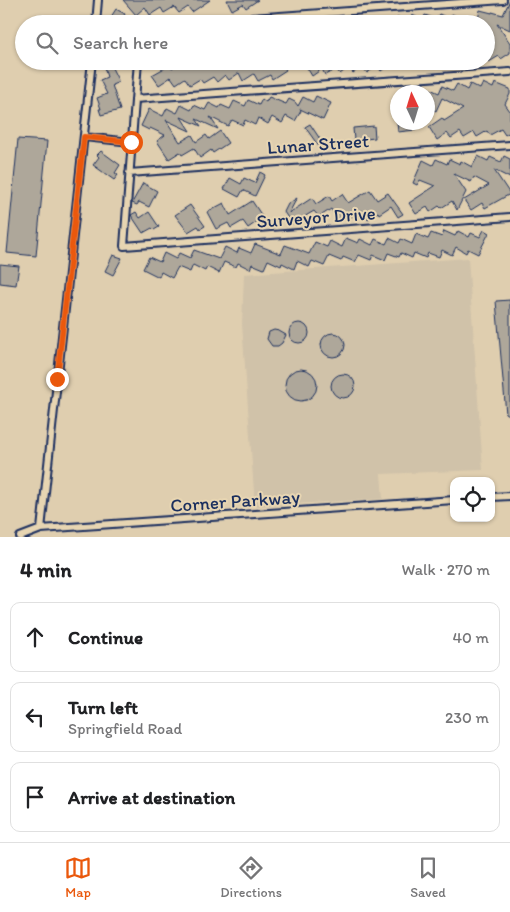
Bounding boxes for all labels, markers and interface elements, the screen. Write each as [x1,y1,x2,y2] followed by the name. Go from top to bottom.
[15,15,495,70] search box
[33,29,61,57] icon: search
[73,31,168,54] text: Search here
[390,85,435,130] north arrow
[266,129,370,159] street label: Lunar Street
[120,131,143,154] route start
[256,201,376,233] street label: Surveyor Drive
[46,368,69,391] route end
[450,477,495,522] map controls
[450,477,495,522] button: locate
[169,485,301,517] street label: Corner Parkway
[20,557,72,582] text: 4 min
[402,560,490,579] text: Walk · 270 m
[21,623,49,651] icon: ahead
[68,626,143,649] text: Continue
[452,628,489,647] text: 40 m
[68,696,138,719] text: Turn left
[21,703,49,731] icon: left
[445,708,489,727] text: 230 m
[68,719,182,738] text: Springfield Road
[21,783,49,811] icon: arrive
[68,786,235,809] text: Arrive at destination
[64,854,92,901] tab: Map
[220,854,282,901] tab: Directions
[410,854,446,901] tab: Saved

